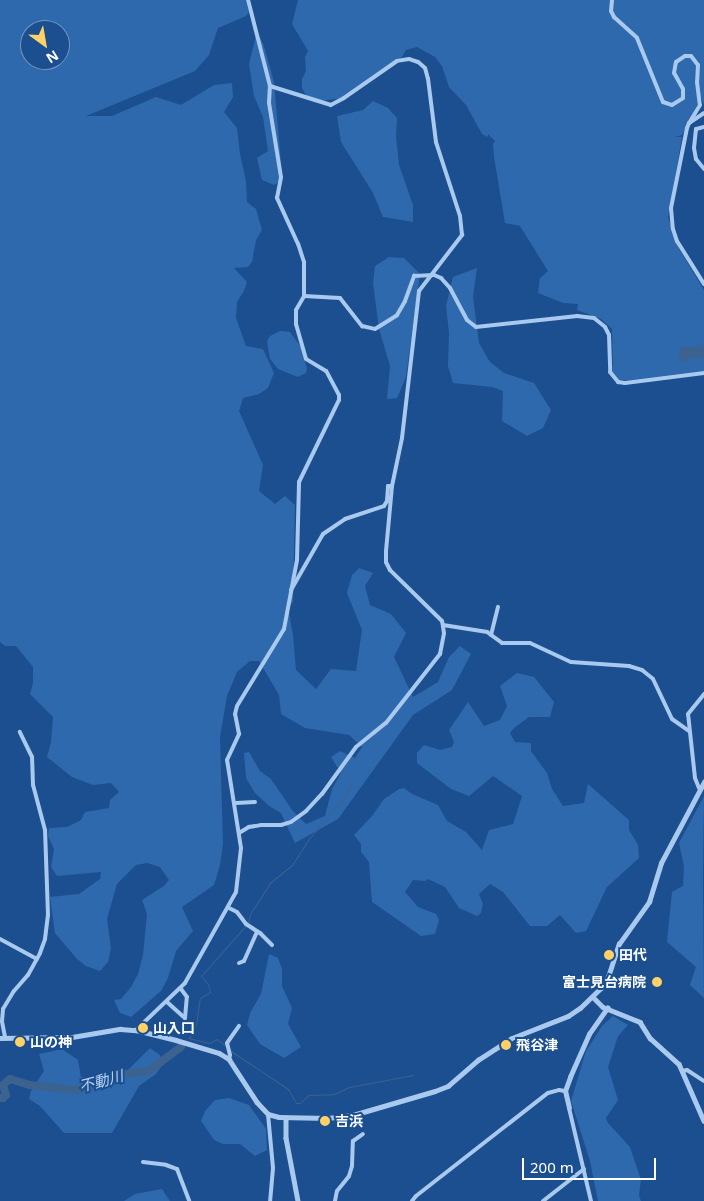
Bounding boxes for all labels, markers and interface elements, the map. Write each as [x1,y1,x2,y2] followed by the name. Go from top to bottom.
[20,20,70,70] north arrow
[43,46,63,68] text: N
[619,947,647,963] place label: 田代
[603,949,615,961] marker: 田代
[562,974,646,990] place label: 富士見台病院
[650,975,664,989] marker: 富士見台病院
[153,1020,195,1036] place label: 山入口
[137,1022,149,1034] marker: 山入口
[30,1034,72,1050] place label: 山の神
[14,1036,26,1048] marker: 山の神
[516,1037,558,1053] place label: 飛谷津
[500,1039,512,1051] marker: 飛谷津
[77,1066,125,1096] water label: 不動川
[335,1113,363,1129] place label: 吉浜
[319,1115,331,1127] marker: 吉浜
[524,1148,658,1180] scale bar
[530,1157,574,1177] text: 200 m

